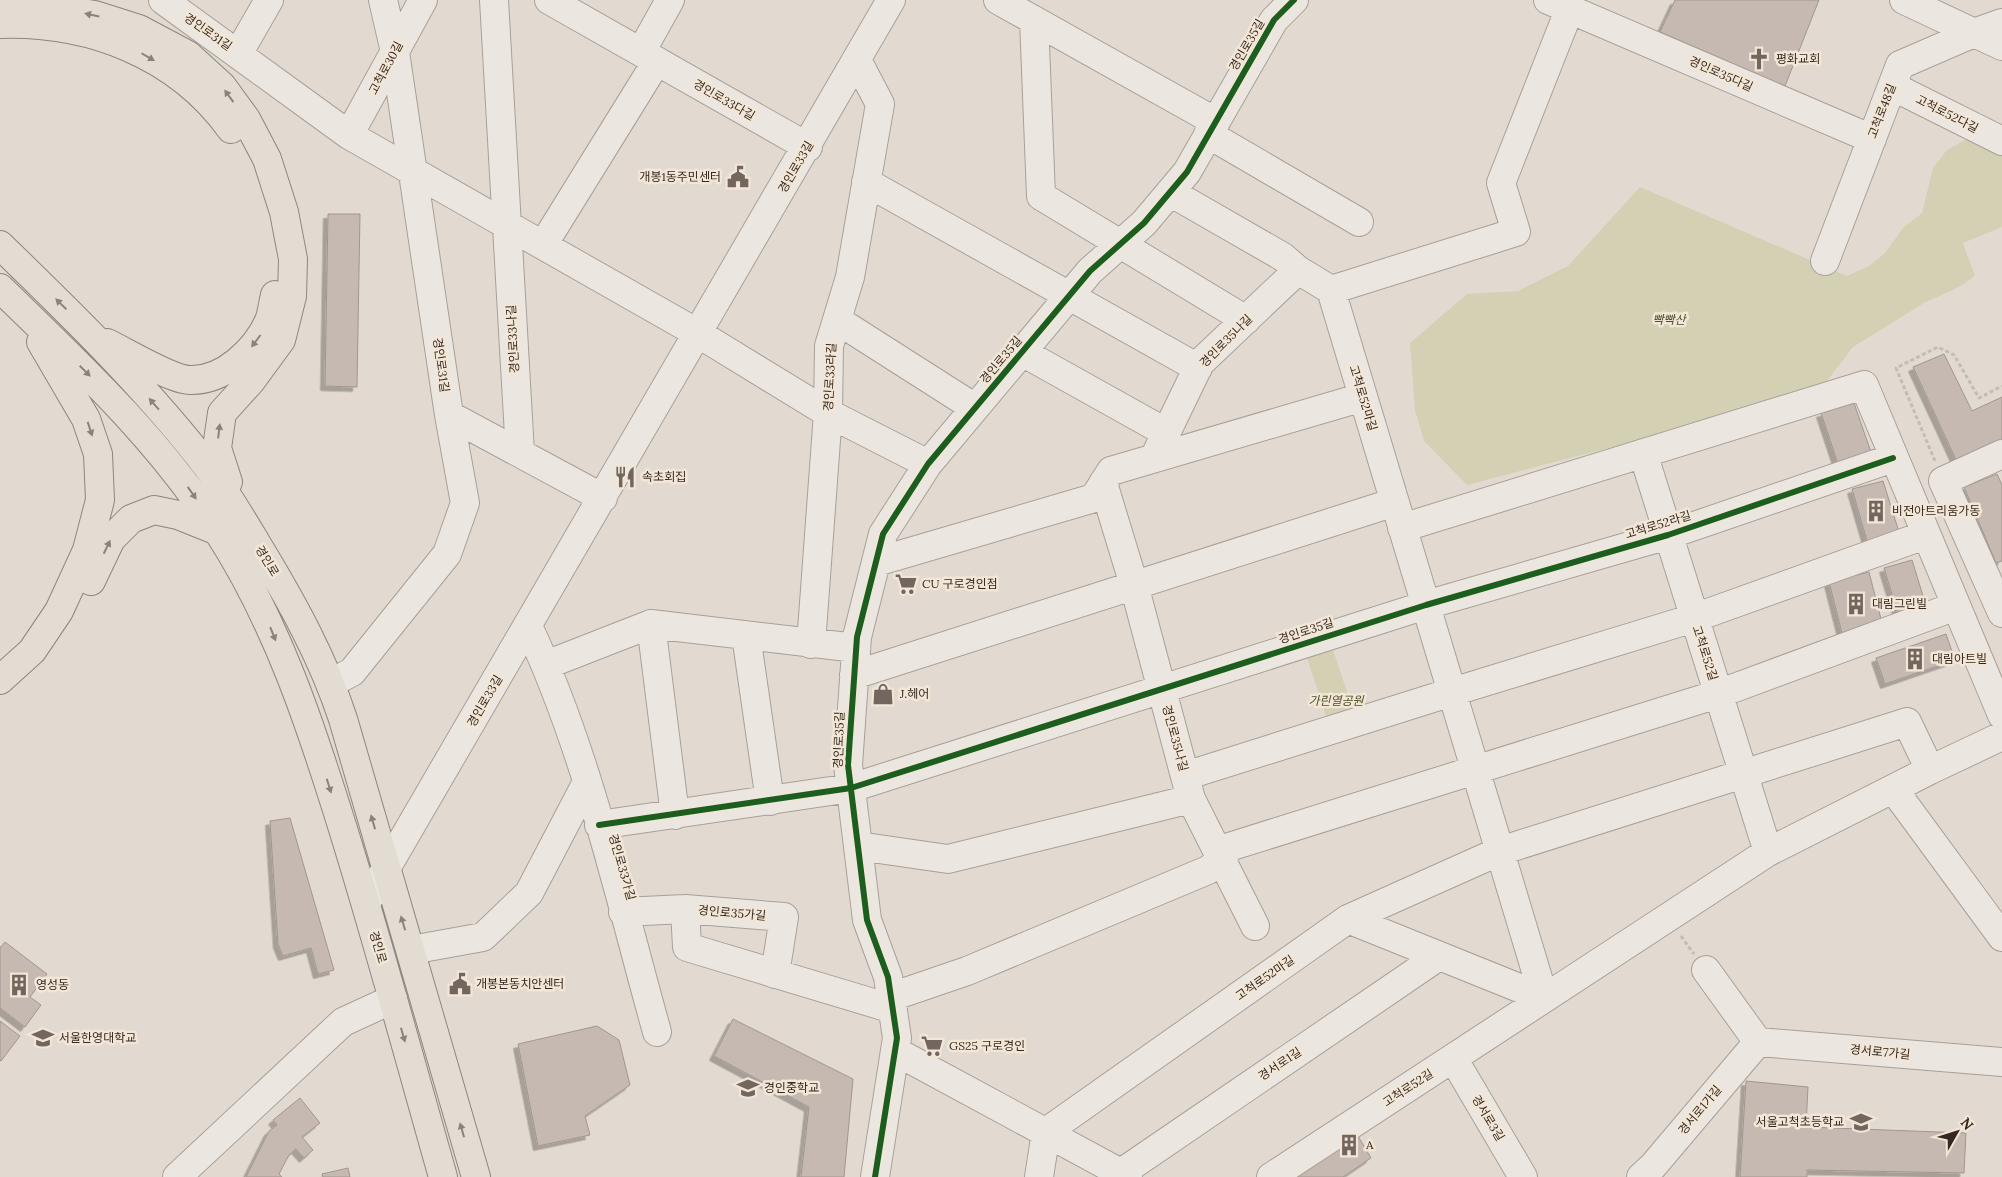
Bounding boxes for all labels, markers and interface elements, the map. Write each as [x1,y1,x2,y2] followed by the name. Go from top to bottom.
[181,10,235,54] street label: 경인로31길
[85,11,100,19] one-way arrow
[1226,16,1267,73] street label: 경인로35길
[365,39,406,97] street label: 고척로30길
[1746,46,1772,72] church icon: 평화교회
[1776,51,1820,66] place label: 평화교회
[141,52,155,61] one-way arrow
[1687,53,1756,94] street label: 경인로35다길
[691,76,758,123] street label: 경인로33다길
[1864,81,1899,140] street label: 고척로48길
[224,89,234,103] one-way arrow
[1913,91,1981,136] street label: 고척로52다길
[775,138,816,195] street label: 경인로33길
[725,164,751,190] public building icon: 개봉1동주민센터
[639,169,721,184] place label: 개봉1동주민센터
[56,299,68,311] one-way arrow
[503,304,522,374] street label: 경인로33나길
[1196,311,1255,370] street label: 경인로35나길
[1652,312,1688,327] park label: 빡빡산
[976,333,1025,386] street label: 경인로35길
[251,334,261,348] one-way arrow
[430,337,453,393] street label: 경인로31길
[820,342,839,412] street label: 경인로33라길
[1346,363,1381,433] street label: 고척로52마길
[79,365,91,377] one-way arrow
[148,399,160,411] one-way arrow
[86,422,94,437] one-way arrow
[215,423,223,439] one-way arrow
[612,464,638,490] restaurant icon: 속초회집
[642,469,686,484] place label: 속초회집
[186,487,196,500] one-way arrow
[1863,498,1889,524] building icon: 비전아트리움가동
[1892,503,1980,518] place label: 비전아트리움가동
[1623,507,1693,542] street label: 고척로52라길
[104,540,112,554] one-way arrow
[252,543,282,579] street label: 경인로
[893,571,919,597] supermarket icon: CU 구로경인점
[922,576,998,591] place label: CU 구로경인점
[1843,591,1869,617] building icon: 대림그린빌
[1872,596,1927,611] place label: 대림그린빌
[1276,615,1335,647] street label: 경인로35길
[1690,623,1721,682] street label: 고척로52길
[270,626,277,641] one-way arrow
[1902,646,1928,672] building icon: 대림아트빌
[1932,651,1987,666] place label: 대림아트빌
[464,672,505,729] street label: 경인로33길
[870,681,896,707] shop icon: J.헤어
[899,686,929,701] place label: J.헤어
[1308,693,1365,708] park label: 가린열공원
[1159,703,1192,773] street label: 경인로35나길
[830,711,847,769] street label: 경인로35길
[326,779,334,794] one-way arrow
[369,814,377,829] one-way arrow
[606,832,639,902] street label: 경인로33가길
[697,902,767,923] street label: 경인로35가길
[399,916,407,931] one-way arrow
[367,929,390,965] street label: 경인로
[1232,952,1297,1003] street label: 고척로52마길
[447,971,473,997] public building icon: 개봉본동치안센터
[6,972,32,998] building icon: 영성동
[476,976,564,991] place label: 개봉본동치안센터
[36,977,69,992] place label: 영성동
[30,1025,56,1051] school or university icon: 서울한영대학교
[400,1027,408,1042] one-way arrow
[59,1030,136,1045] place label: 서울한영대학교
[919,1033,945,1059] supermarket icon: GS25 구로경인
[949,1038,1025,1053] place label: GS25 구로경인
[1849,1041,1911,1062] street label: 경서로7가길
[1255,1044,1304,1083] street label: 경서로1길
[1380,1066,1436,1109] street label: 고척로52길
[735,1075,761,1101] school or university icon: 경인중학교
[764,1080,819,1095] place label: 경인중학교
[1675,1082,1725,1137] street label: 경서로1가길
[1469,1092,1508,1143] street label: 경서로3길
[1932,1107,1982,1157] north arrow
[1848,1109,1874,1135] school or university icon: 서울고척초등학교
[1756,1114,1844,1129] place label: 서울고척초등학교
[1957,1114,1978,1134] text: N
[458,1123,466,1138] one-way arrow
[1336,1132,1362,1158] building icon: A
[1365,1137,1374,1152] place label: A

